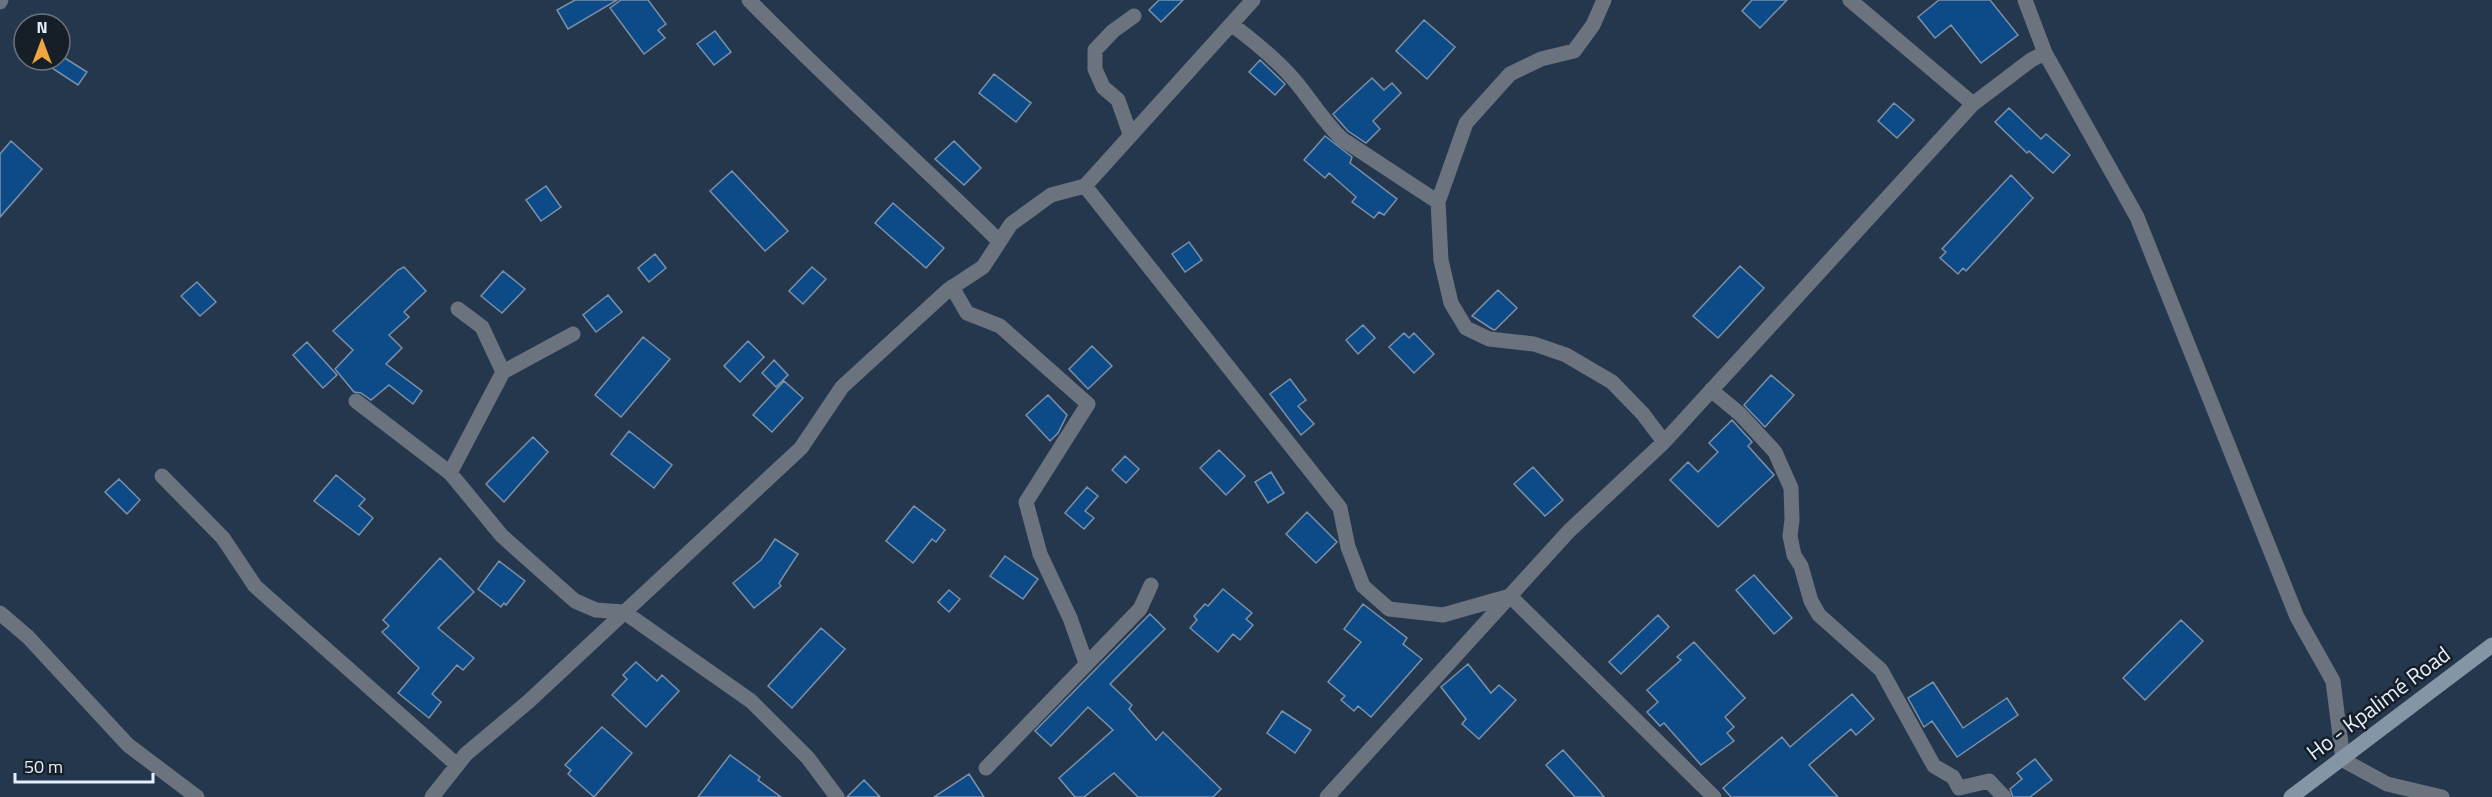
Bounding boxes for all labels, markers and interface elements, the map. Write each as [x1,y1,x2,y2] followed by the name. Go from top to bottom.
[12,12,72,72] north arrow
[36,15,48,39] text: N
[2299,637,2457,769] street label: Ho - Kpalimé Road
[15,746,153,784] scale bar
[24,753,63,780] text: 50 m

